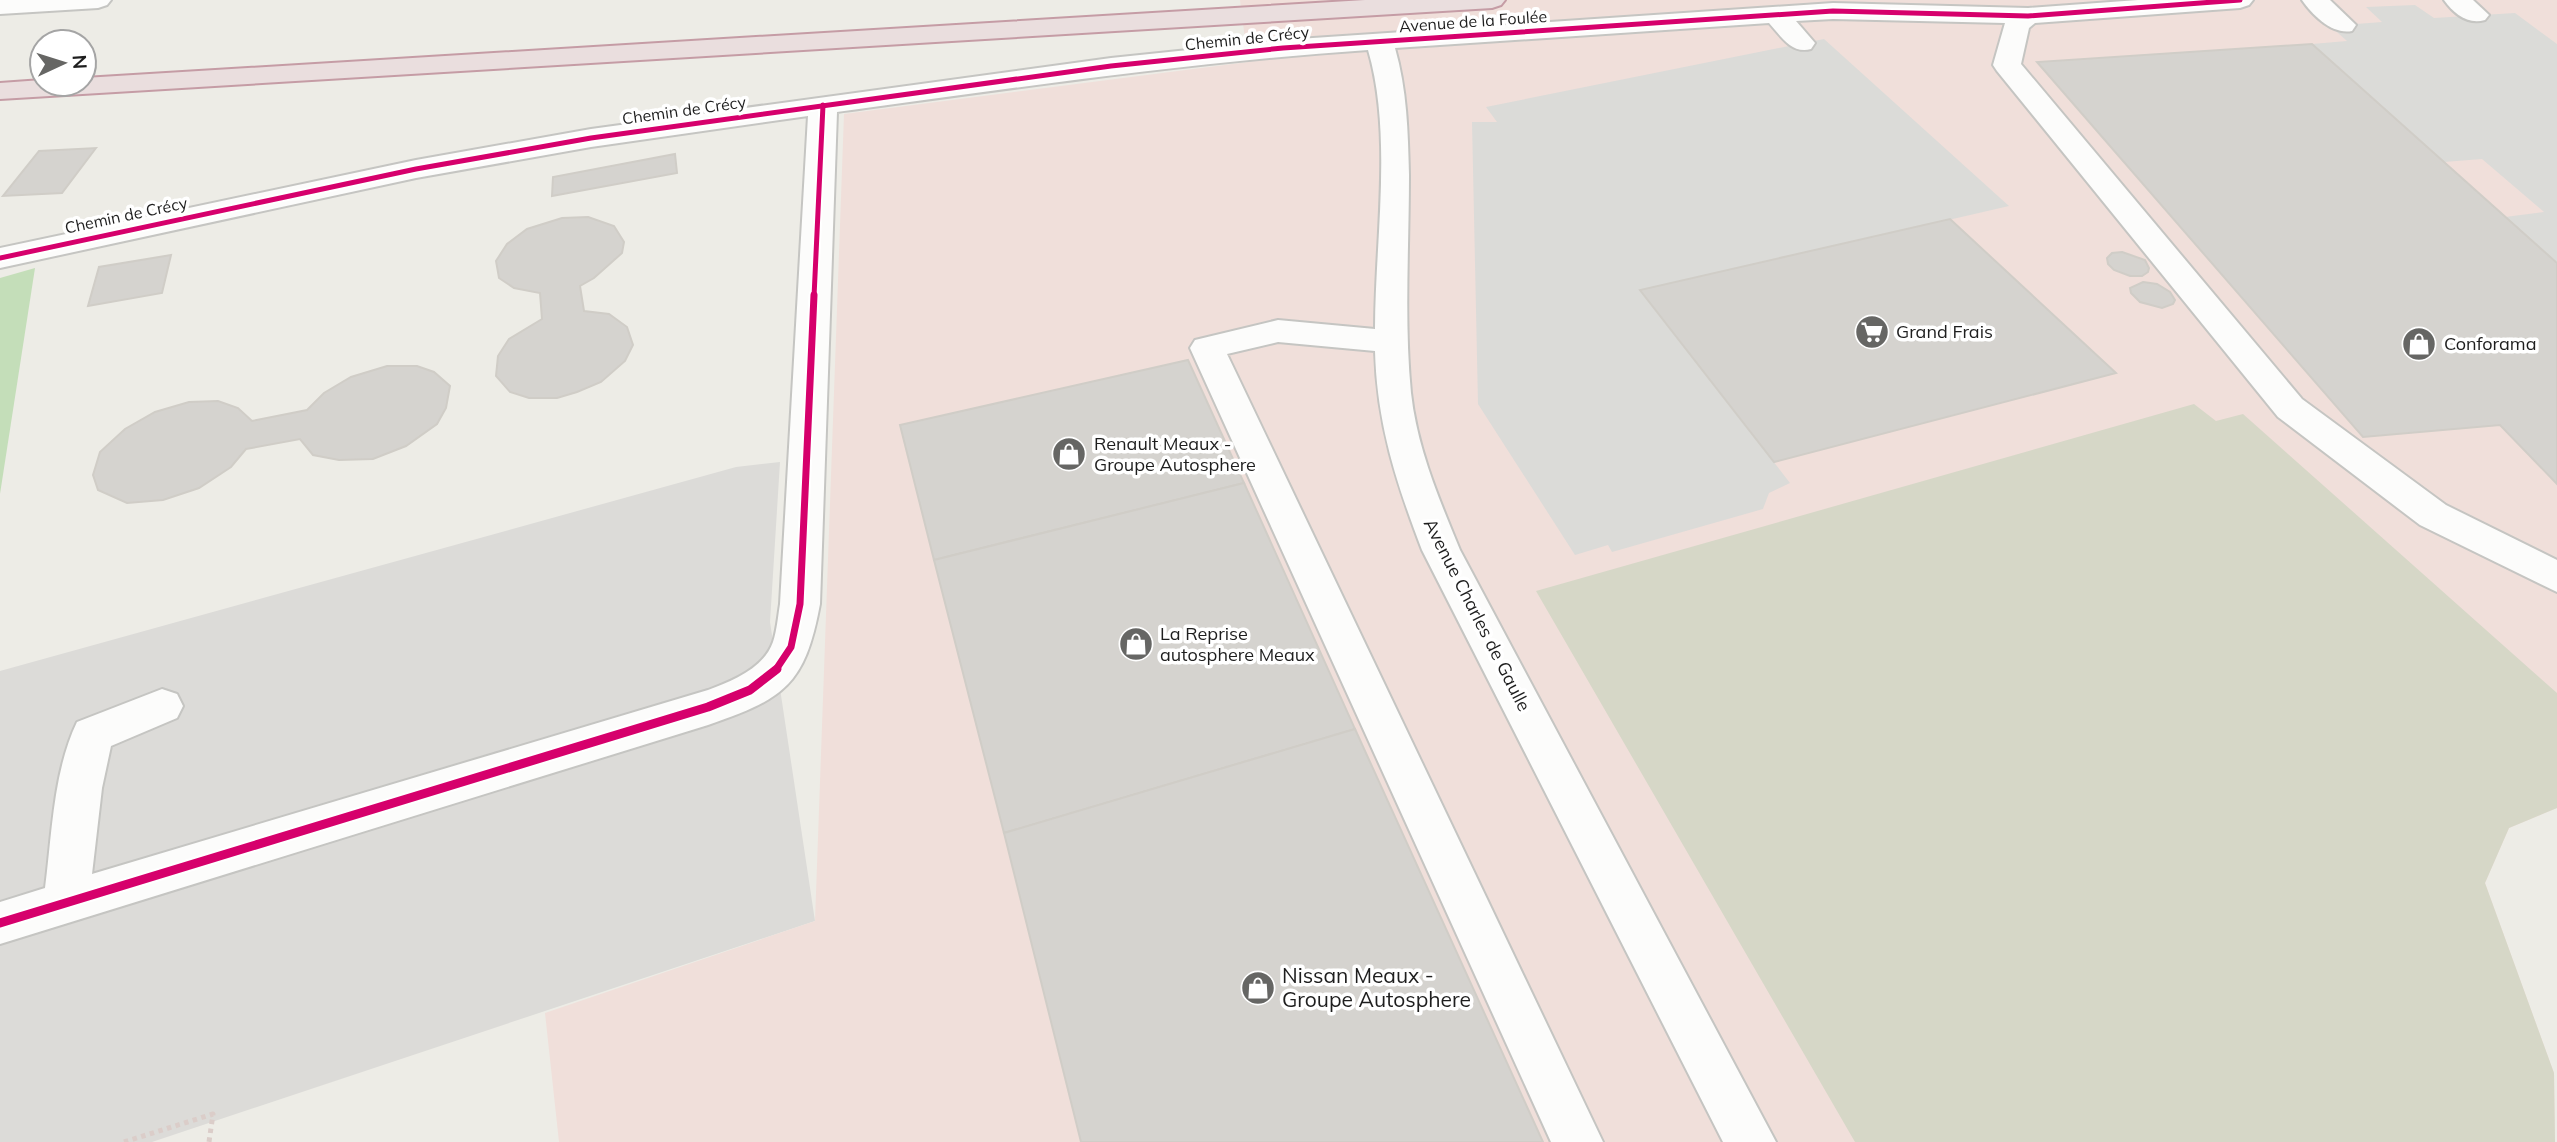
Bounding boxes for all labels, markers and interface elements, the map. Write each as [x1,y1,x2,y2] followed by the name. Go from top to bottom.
[1398,6,1548,36] street label: Avenue de la Foulée
[1184,21,1311,54] street label: Chemin de Crécy
[28,28,98,98] north arrow
[67,54,92,70] text: N
[621,91,748,129] street label: Chemin de Crécy
[63,192,190,238] street label: Chemin de Crécy
[1853,313,1891,351] supermarket icon: Grand Frais
[1896,320,1993,343] place label: Grand Frais
[2400,325,2438,363] shop icon: Conforama
[2444,332,2536,355] place label: Conforama
[1094,432,1256,476] place label: Renault Meaux - Groupe Autosphere
[1050,435,1088,473] shop icon: Renault Meaux - Groupe Autosphere
[1419,515,1536,715] street label: Avenue Charles de Gaulle
[1160,622,1315,666] place label: La Reprise autosphere Meaux
[1117,625,1155,663] shop icon: La Reprise autosphere Meaux
[1282,962,1471,1012] place label: Nissan Meaux - Groupe Autosphere
[1239,969,1277,1007] shop icon: Nissan Meaux - Groupe Autosphere

